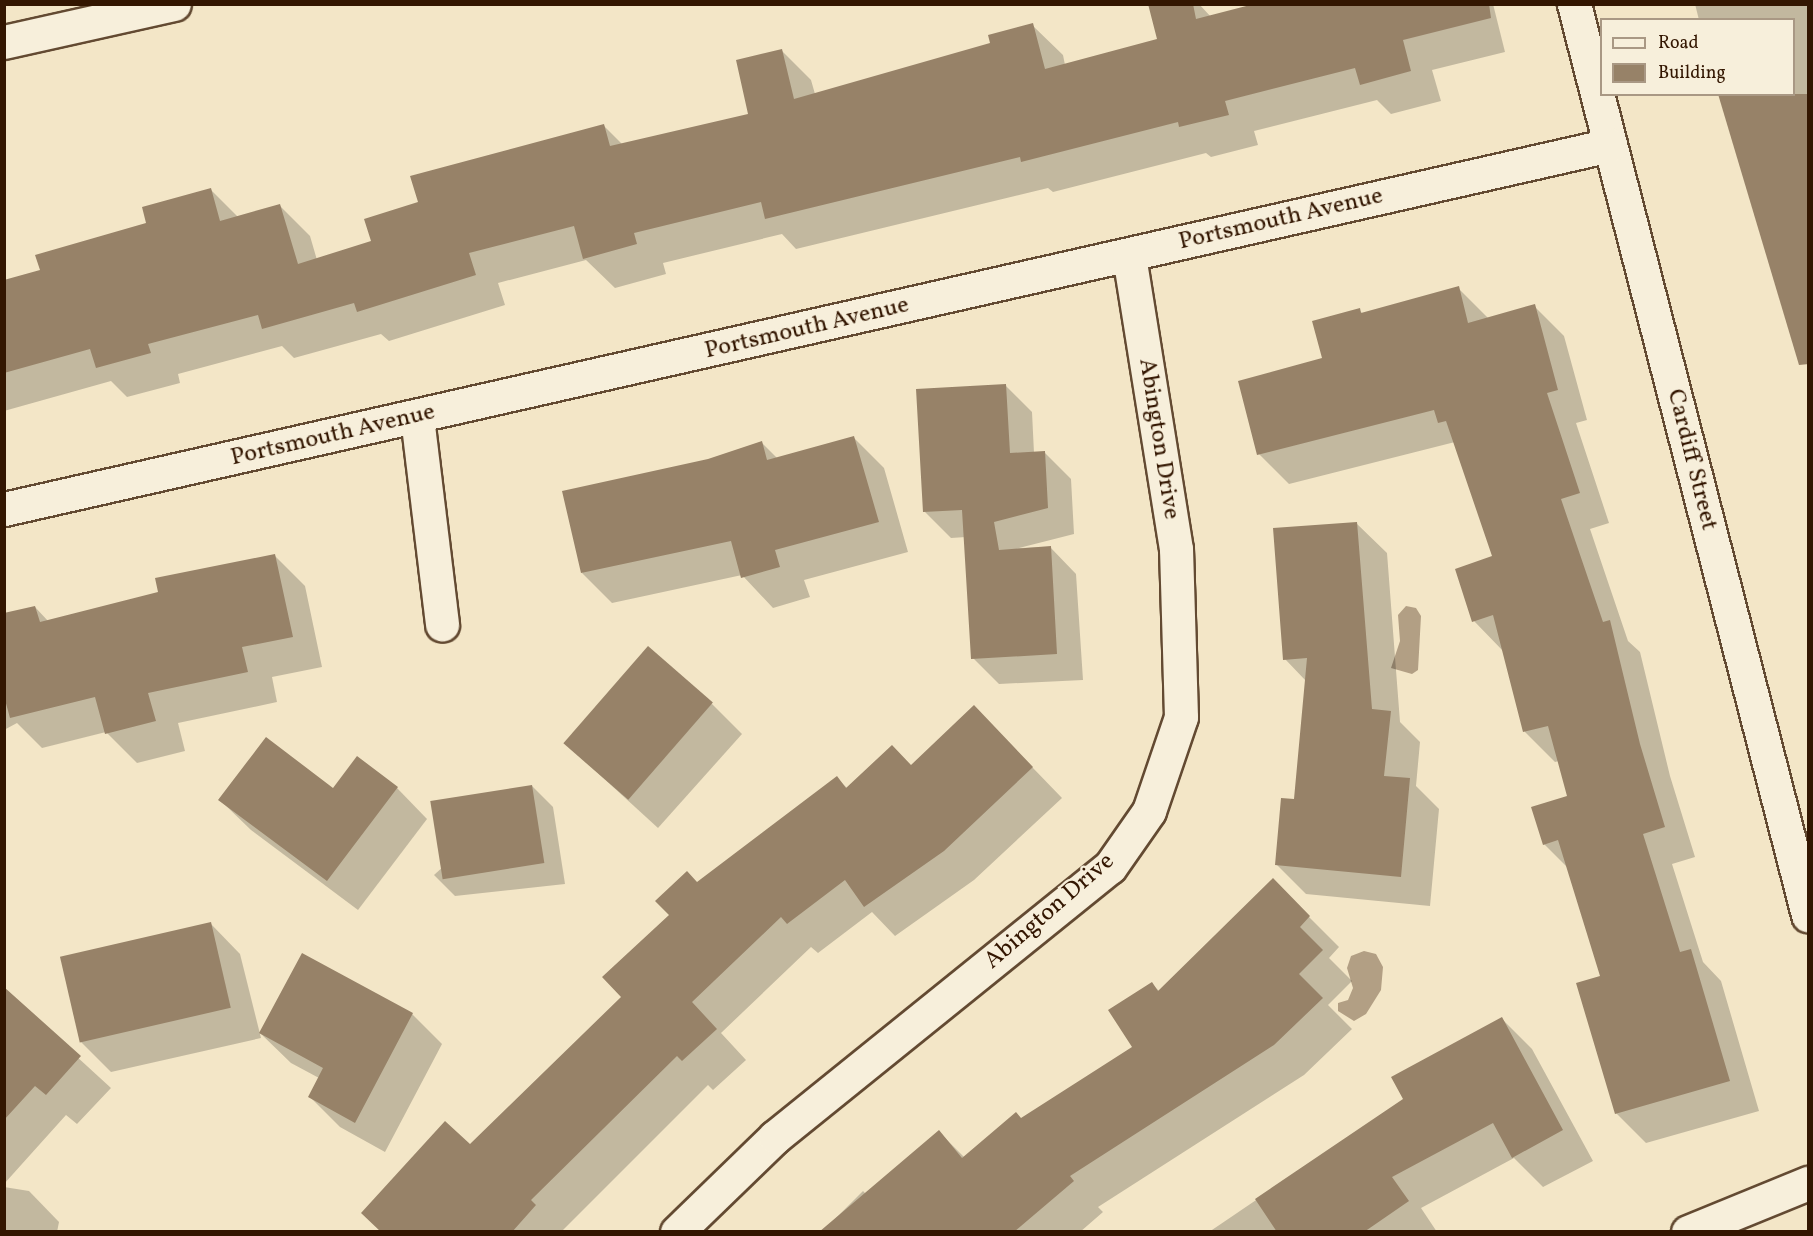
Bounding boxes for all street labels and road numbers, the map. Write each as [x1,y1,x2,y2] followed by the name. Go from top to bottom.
[1176,183,1386,257] street label: Portsmouth Avenue
[702,292,912,366] street label: Portsmouth Avenue
[1131,356,1185,522] street label: Abington Drive
[1660,388,1722,532] street label: Cardiff Street
[228,399,438,473] street label: Portsmouth Avenue
[979,848,1121,976] street label: Abington Drive

